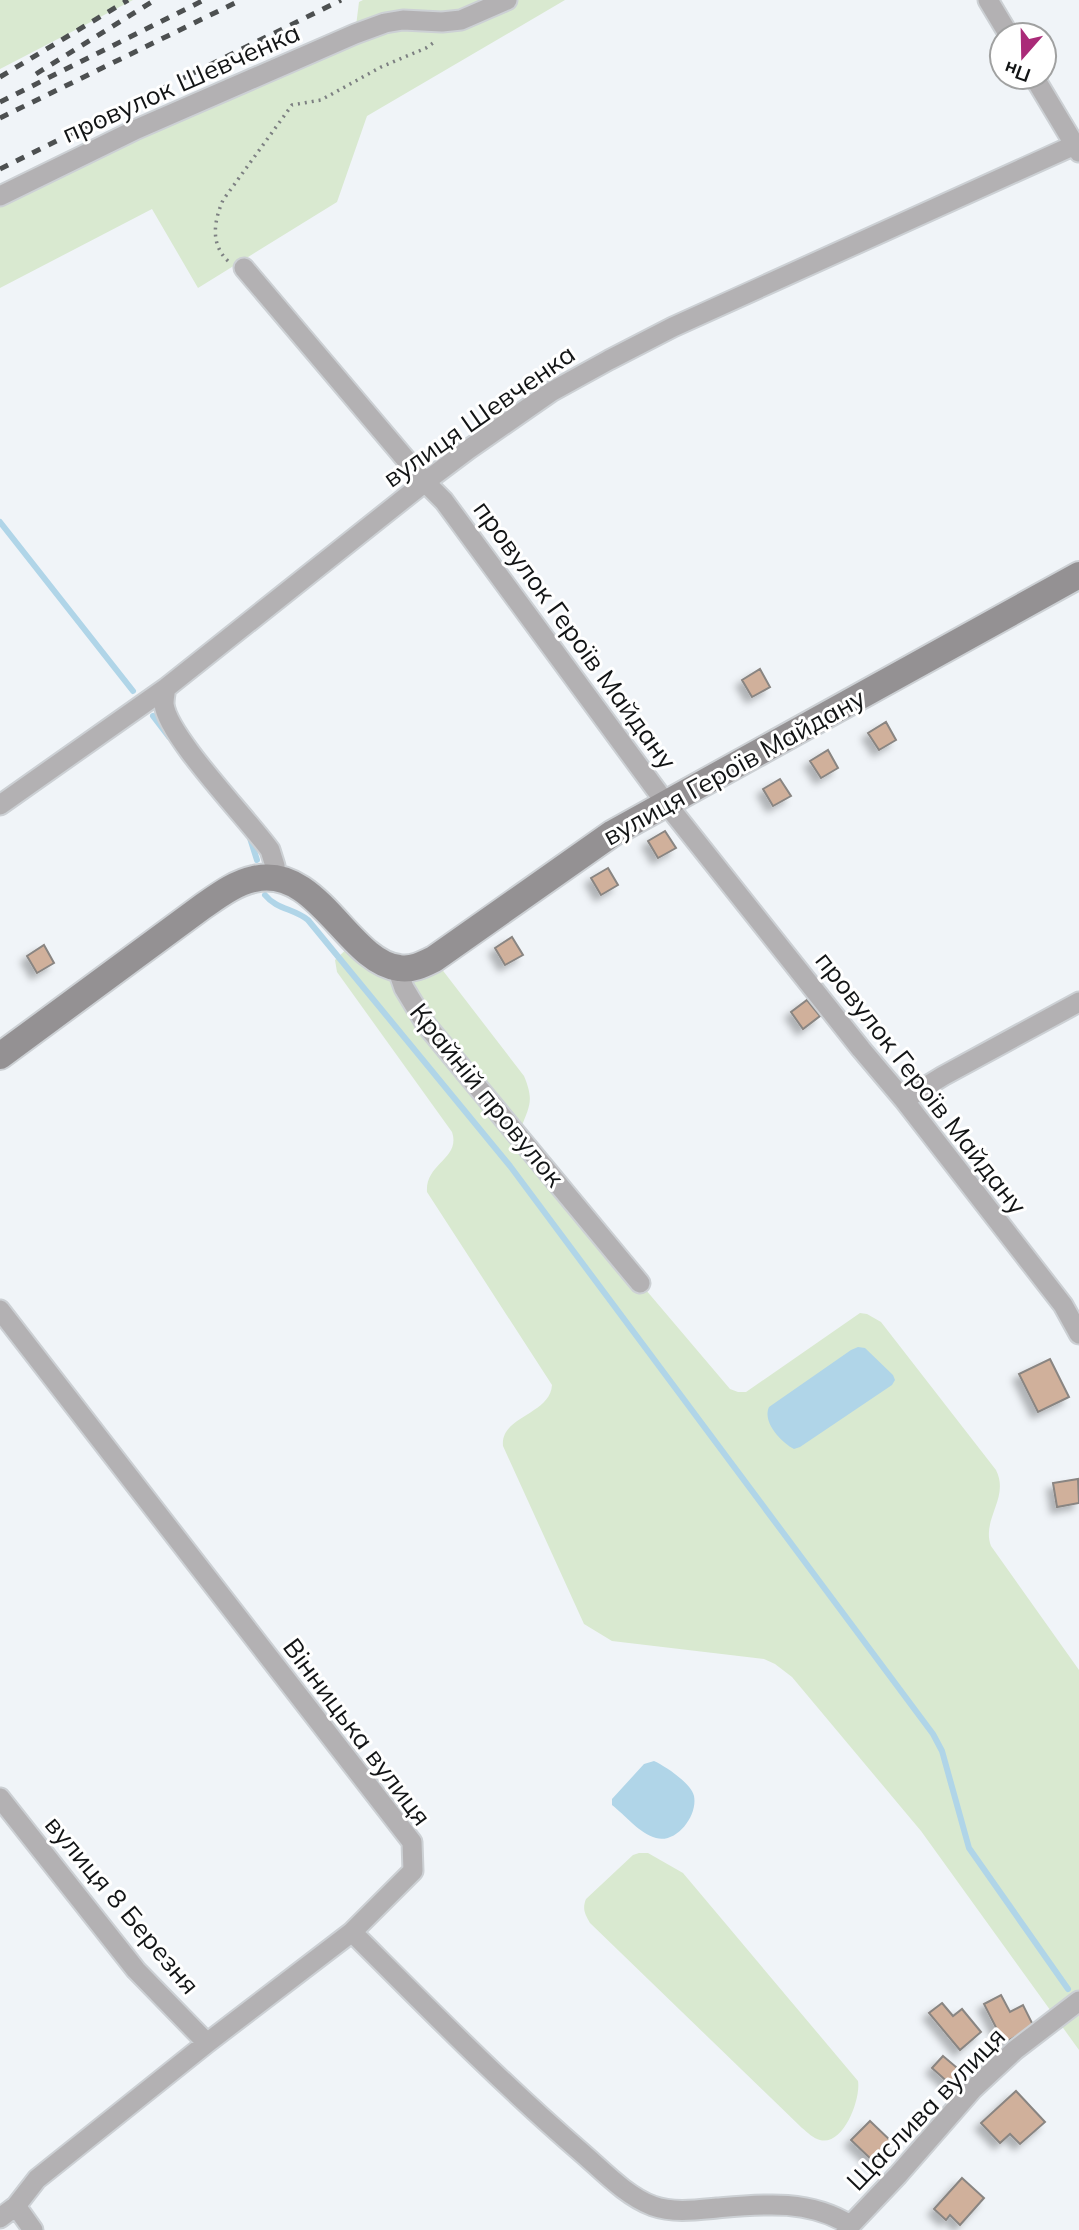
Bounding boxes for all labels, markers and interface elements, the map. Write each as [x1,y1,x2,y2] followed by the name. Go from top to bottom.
[57,15,305,150] street label: провулок Шевченка
[988,21,1058,91] north arrow
[1001,56,1034,88] text: Пн
[376,337,581,494] street label: вулиця Шевченка
[467,494,684,776] street label: провулок Героїв Майдану
[597,681,871,852] street label: вулиця Героїв Майдану
[808,945,1034,1221] street label: провулок Героїв Майдану
[403,996,572,1193] street label: Крайній провулок
[276,1631,439,1832] street label: Вінницька вулиця
[38,1809,207,2001] street label: вулиця 8 Березня
[839,2020,1012,2197] street label: Щаслива вулиця

